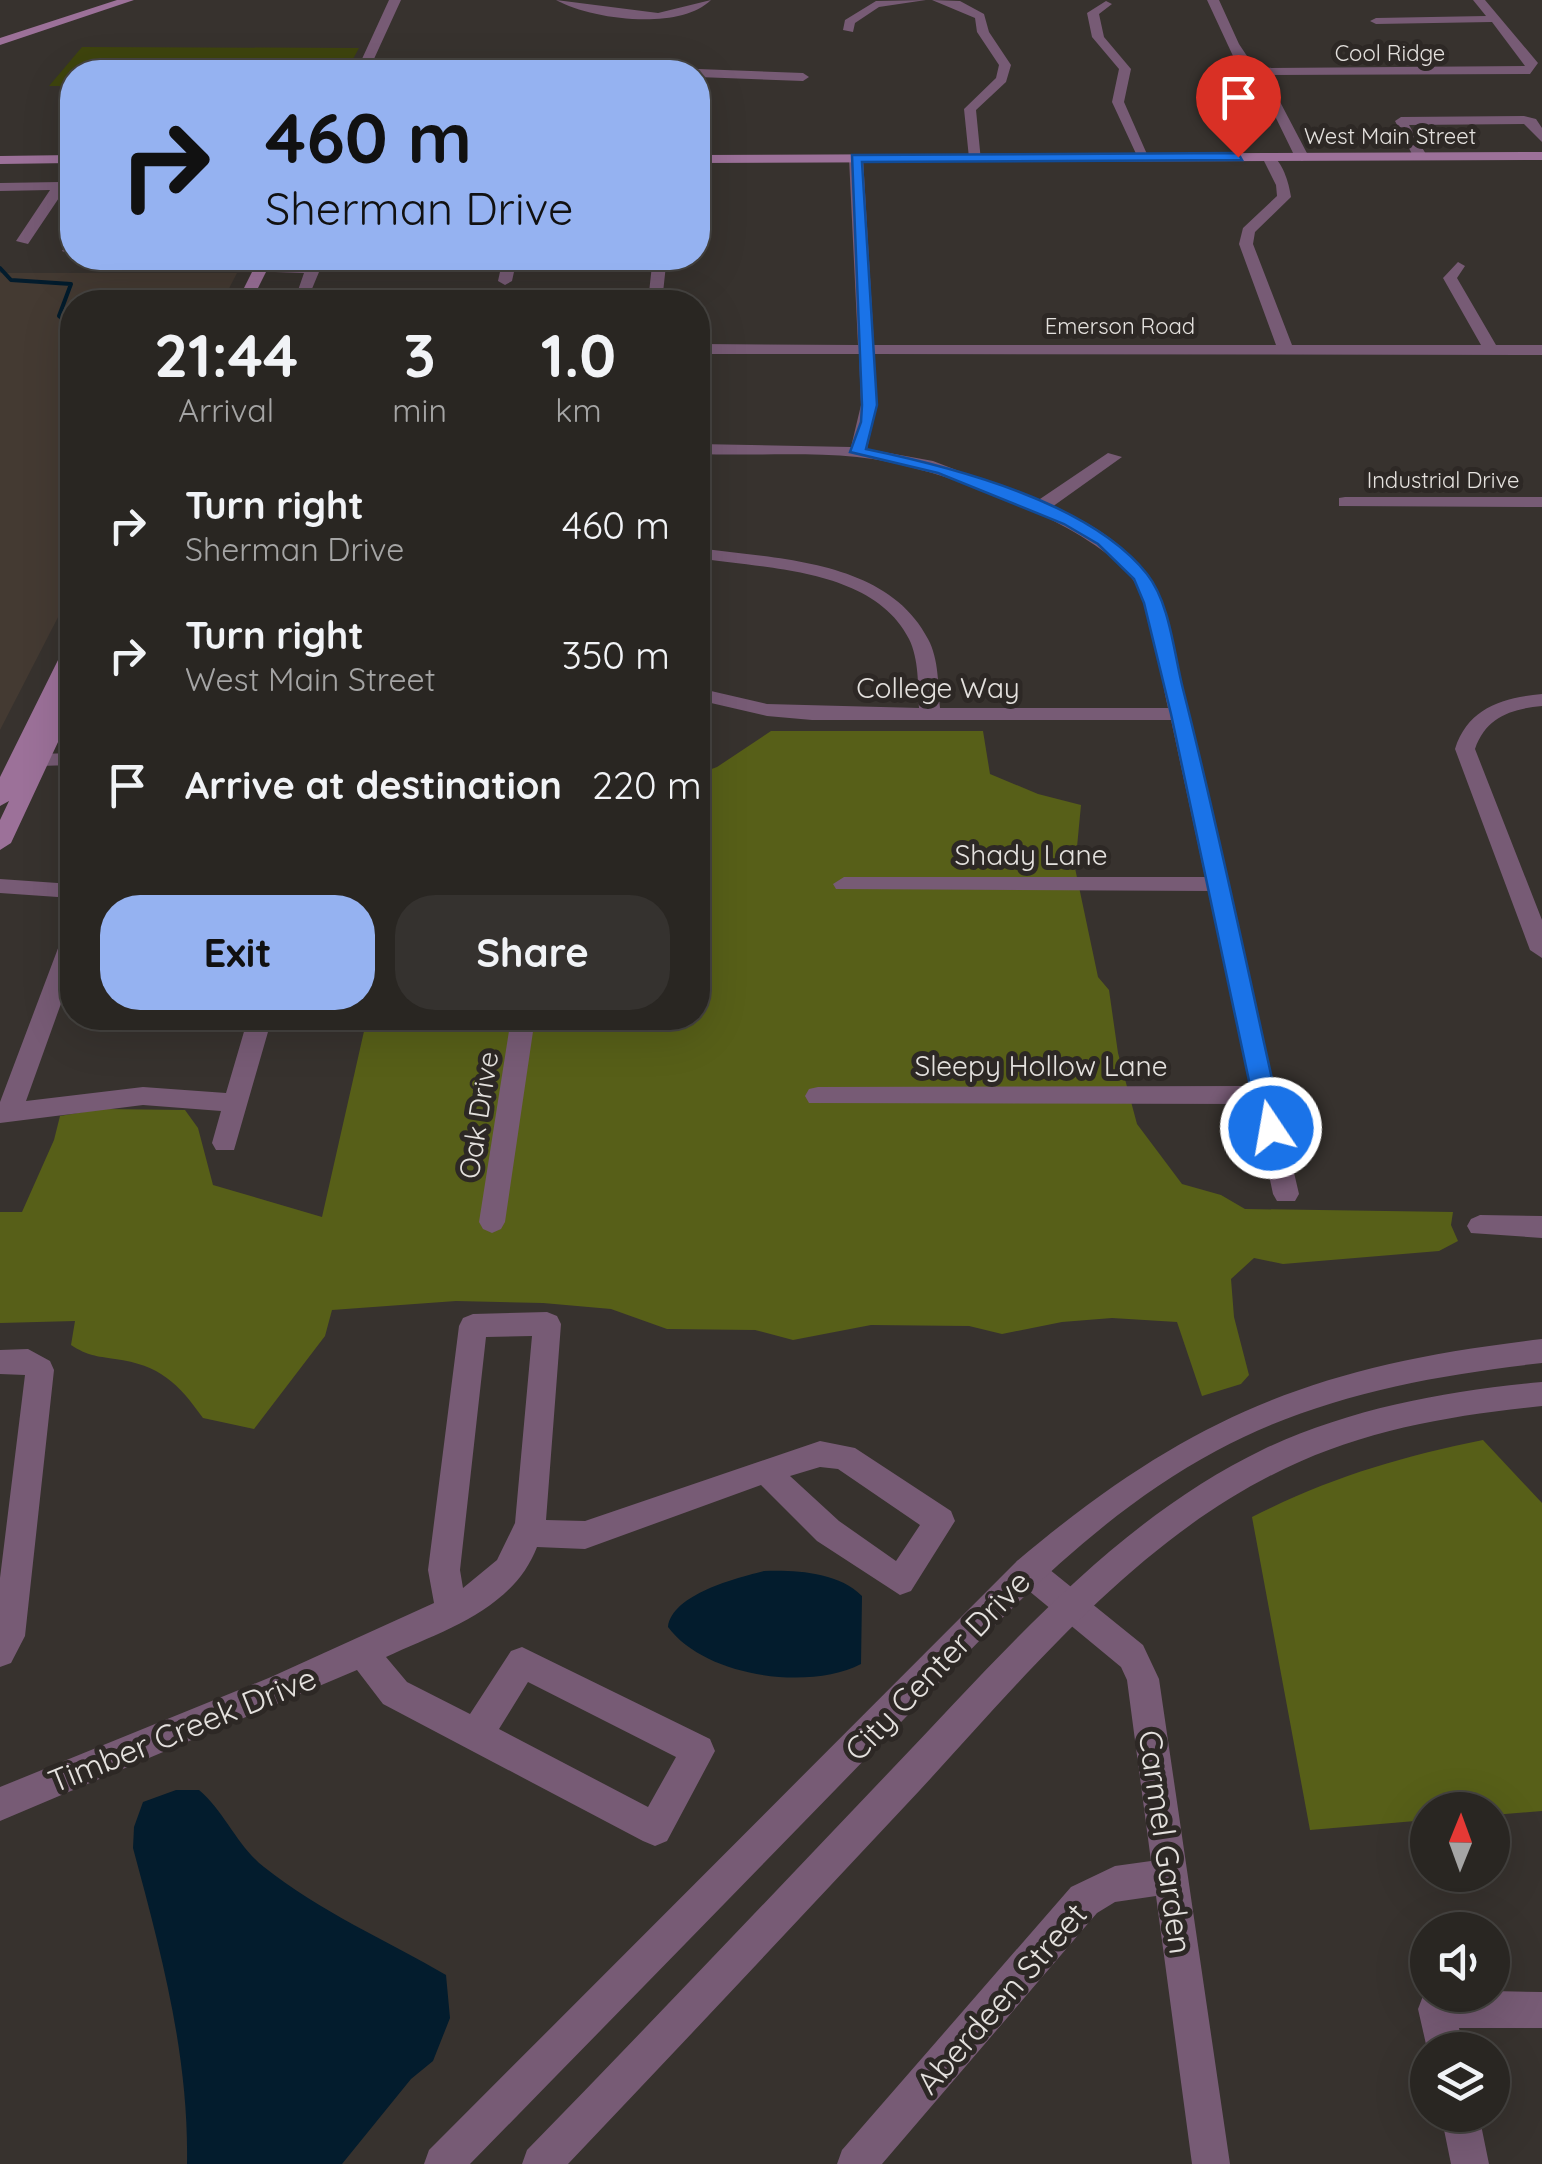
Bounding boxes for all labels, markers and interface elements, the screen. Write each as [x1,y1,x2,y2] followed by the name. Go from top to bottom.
[1335,39,1445,67] street label: Cool Ridge
[1196,55,1281,158] pin
[1211,70,1266,125] icon: arrive
[265,93,472,181] text: 460 m
[100,100,230,230] icon: right
[1304,122,1476,150] street label: West Main Street
[265,180,574,236] text: Sherman Drive
[1045,312,1195,340] street label: Emerson Road
[154,317,298,392] text: 21:44
[404,317,436,392] text: 3
[541,317,616,392] text: 1.0
[178,390,274,430] text: Arrival
[392,390,447,430] text: min
[555,390,602,430] text: km
[1367,466,1519,494] street label: Industrial Drive
[185,481,364,529] text: Turn right
[100,498,155,553] icon: right
[562,501,670,549] text: 460 m
[185,529,404,569] text: Sherman Drive
[185,611,364,659] text: Turn right
[100,628,155,683] icon: right
[562,631,670,679] text: 350 m
[185,659,436,699] text: West Main Street
[856,670,1020,705] street label: College Way
[100,758,155,813] icon: arrive
[185,761,562,809] text: Arrive at destination
[592,761,702,809] text: 220 m
[955,837,1108,872] street label: Shady Lane
[100,895,375,1010] button: Exit
[395,895,670,1010] button: Share
[914,1048,1168,1083] street label: Sleepy Hollow Lane
[451,1049,505,1181] street label: Oak Drive
[1219,1076,1323,1180] position arrow
[836,1561,1038,1769] street label: City Center Drive
[42,1657,322,1801] street label: Timber Creek Drive
[1130,1727,1202,1957] street label: Carmel Garden
[1410,1792,1510,1892] north arrow
[1410,1792,1510,2132] map controls
[907,1894,1095,2102] street label: Aberdeen Street
[1410,1912,1510,2012] button: sound
[1410,2032,1510,2132] button: layers

